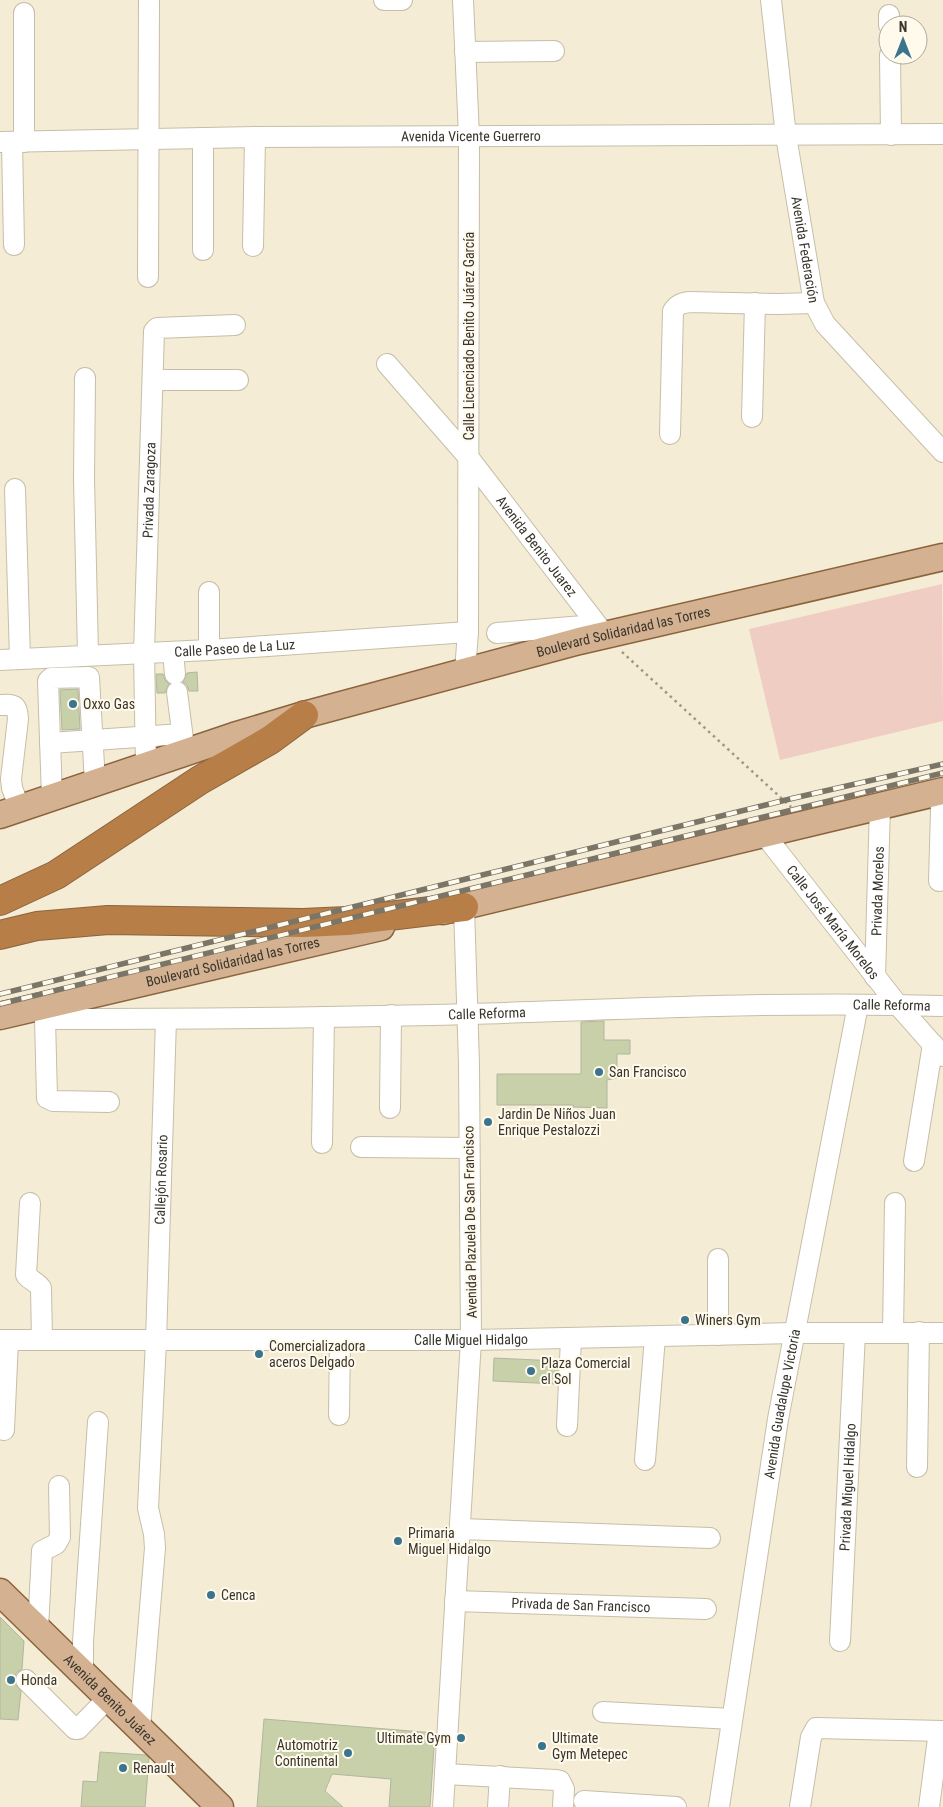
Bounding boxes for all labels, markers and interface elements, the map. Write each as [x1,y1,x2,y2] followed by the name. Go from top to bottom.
[878,15,928,65] north arrow
[899,19,907,35] text: N
[401,128,541,144] street label: Avenida Vicente Guerrero
[788,195,822,304] street label: Avenida Federación
[461,232,477,440] street label: Calle Licenciado Benito Juárez García
[140,442,159,538] street label: Privada Zaragoza
[493,493,581,600] street label: Avenida Benito Juarez
[535,603,712,660] street label: Boulevard Solidaridad las Torres
[174,636,296,660] street label: Calle Paseo de La Luz
[83,696,135,712] place label: Oxxo Gas
[67,698,79,710] marker: Oxxo Gas
[868,846,887,936] street label: Privada Morelos
[783,862,883,983] street label: Calle José María Morelos
[144,934,321,990] street label: Boulevard Solidaridad las Torres
[853,996,931,1014] street label: Calle Reforma
[448,1004,526,1023] street label: Calle Reforma
[609,1064,687,1080] place label: San Francisco
[593,1066,605,1078] marker: San Francisco
[498,1106,616,1138] place label: Jardin De Niños Juan Enrique Pestalozzi
[482,1116,494,1128] marker: Jardin De Niños Juan Enrique Pestalozzi
[460,1126,480,1318] street label: Avenida Plazuela De San Francisco
[152,1134,170,1225] street label: Callejón Rosario
[695,1312,761,1328] place label: Winers Gym
[679,1314,691,1326] marker: Winers Gym
[761,1328,803,1480] street label: Avenida Guadalupe Victoria
[414,1331,528,1348] street label: Calle Miguel Hidalgo
[269,1338,366,1370] place label: Comercializadora aceros Delgado
[253,1348,265,1360] marker: Comercializadora aceros Delgado
[541,1355,631,1387] place label: Plaza Comercial el Sol
[525,1365,537,1377] marker: Plaza Comercial el Sol
[836,1423,859,1551] street label: Privada Miguel Hidalgo
[408,1525,491,1557] place label: Primaria Miguel Hidalgo
[392,1535,404,1547] marker: Primaria Miguel Hidalgo
[221,1587,255,1603] place label: Cenca
[205,1589,217,1601] marker: Cenca
[511,1595,651,1615] street label: Privada de San Francisco
[61,1651,160,1748] street label: Avenida Benito Juárez
[21,1672,57,1688] place label: Honda
[5,1674,17,1686] marker: Honda
[377,1730,451,1746] place label: Ultimate Gym
[552,1730,628,1762] place label: Ultimate Gym Metepec
[455,1732,467,1744] marker: Ultimate Gym
[275,1737,338,1769] place label: Automotriz Continental
[536,1740,548,1752] marker: Ultimate Gym Metepec
[342,1747,354,1759] marker: Automotriz Continental
[133,1760,175,1776] place label: Renault
[117,1762,129,1774] marker: Renault

